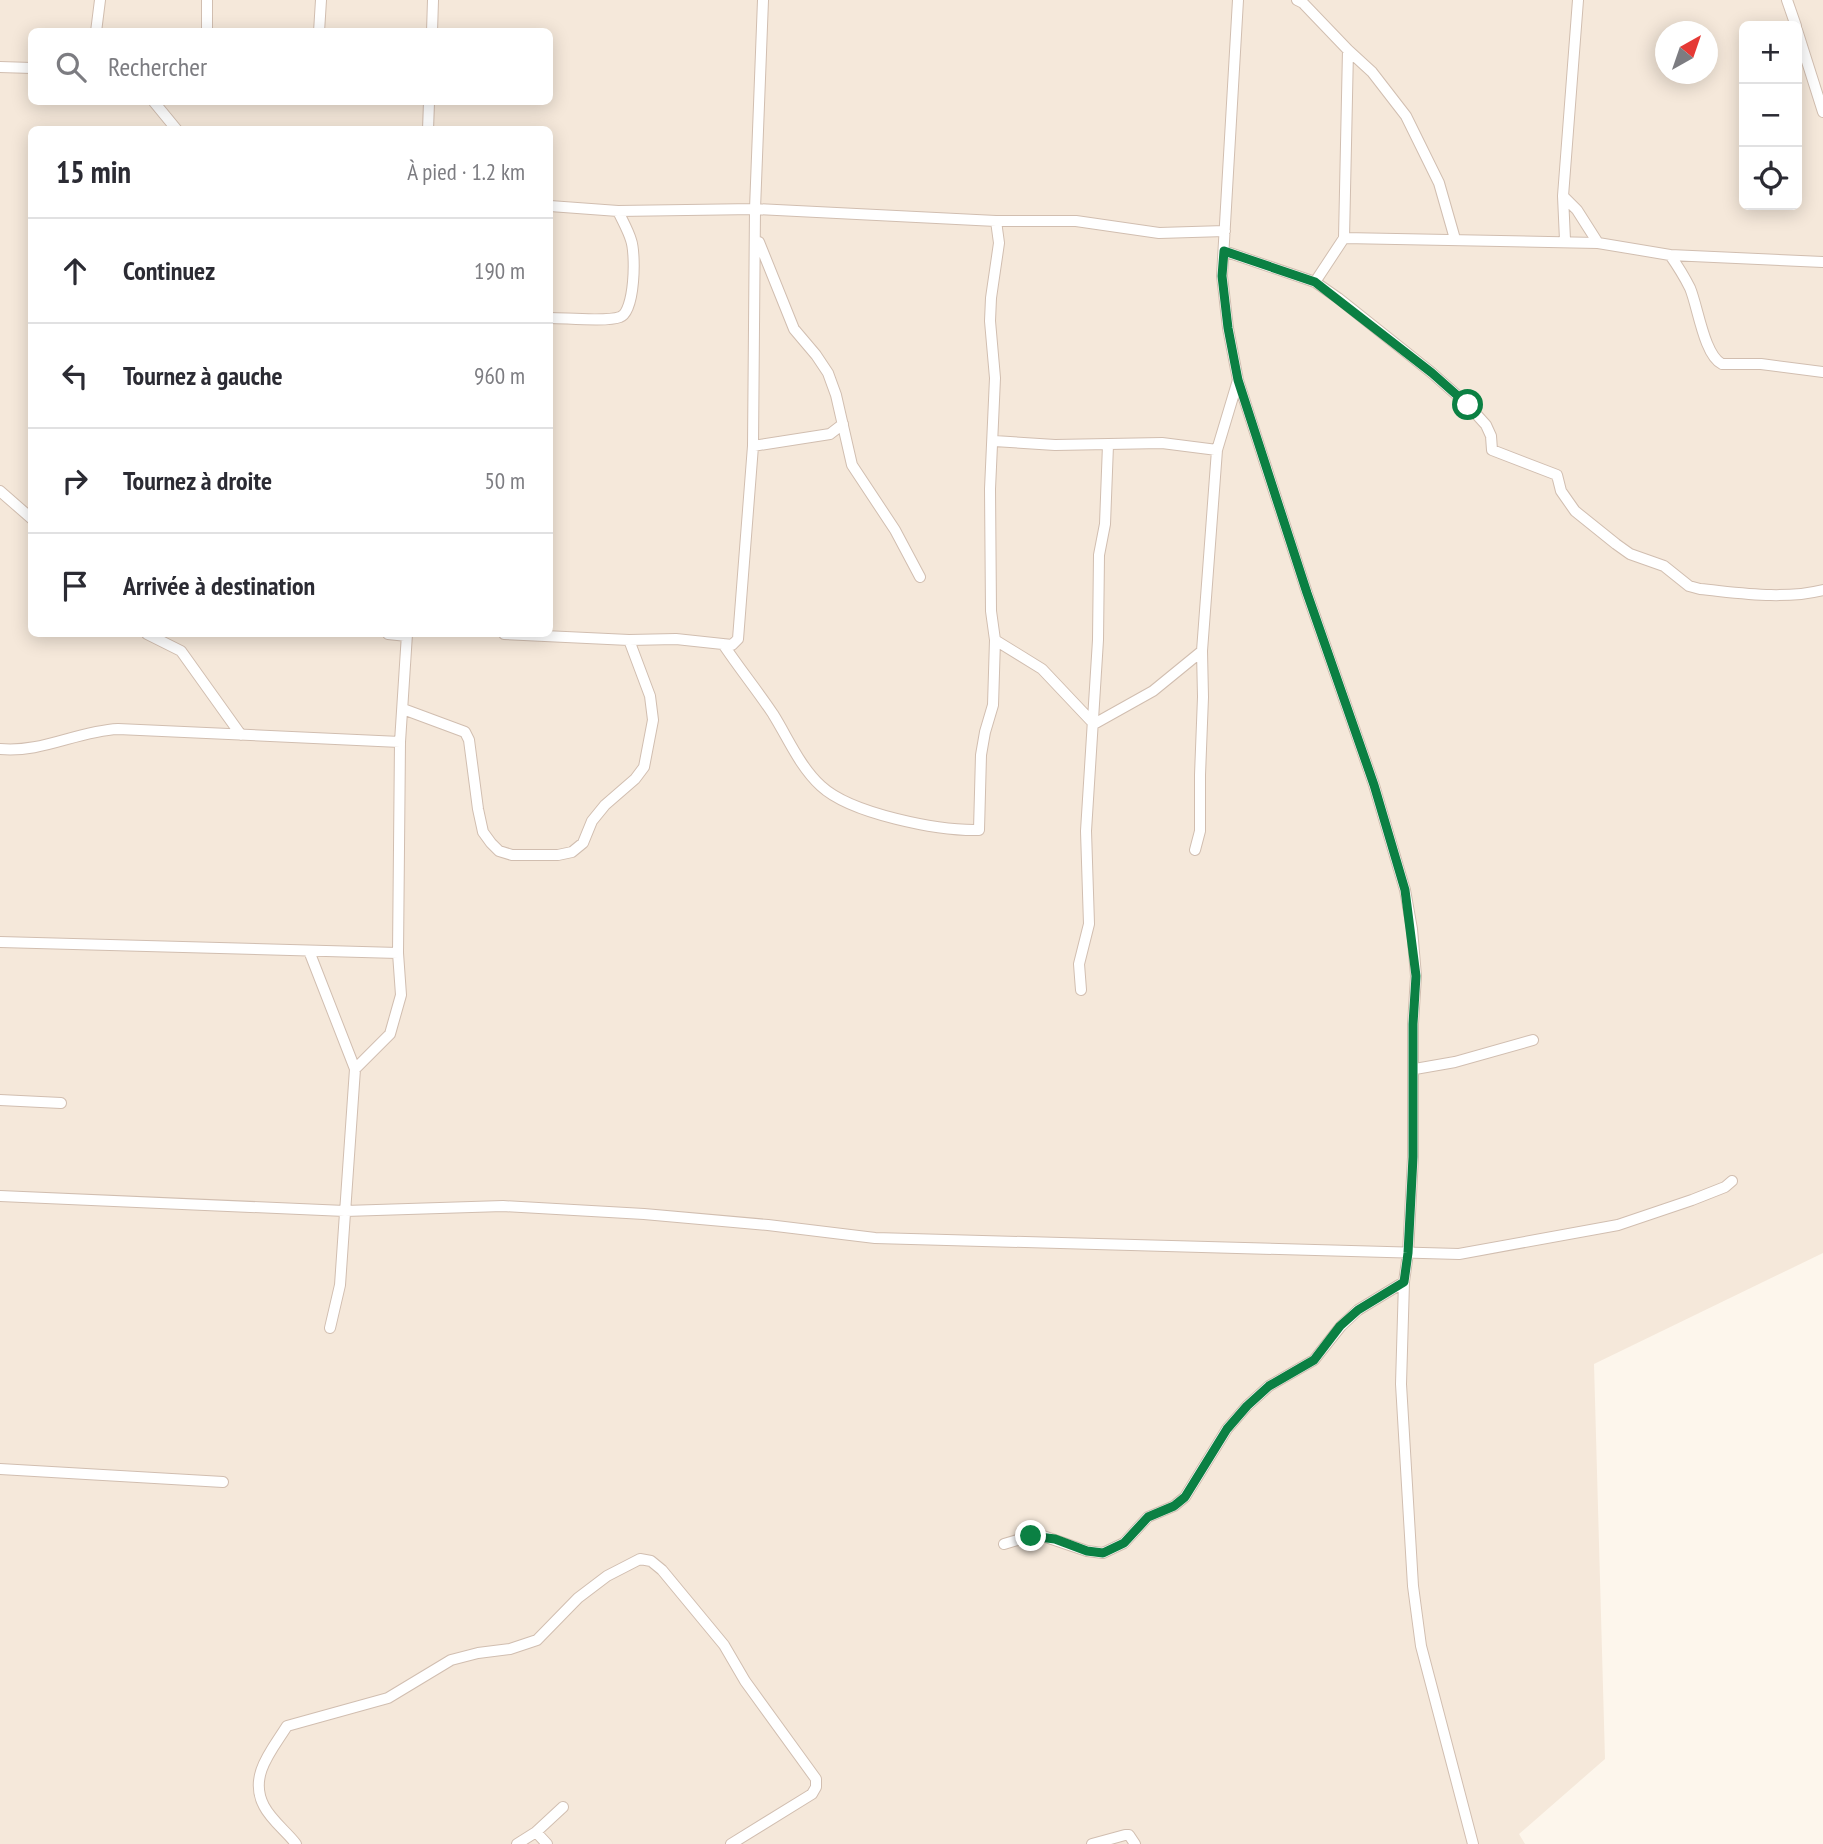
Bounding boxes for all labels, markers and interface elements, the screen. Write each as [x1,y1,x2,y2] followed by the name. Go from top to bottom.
[1655,21,1718,84] north arrow
[1739,21,1802,210] map controls
[1739,21,1802,84] button: +
[28,28,553,105] search box
[52,48,90,86] icon: search
[108,50,207,83] text: Rechercher
[1739,84,1802,147] button: −
[1739,147,1802,210] button: locate
[56,152,131,191] text: 15 min
[407,157,525,186] text: À pied · 1.2 km
[56,252,94,290] icon: ahead
[123,254,215,287] text: Continuez
[474,256,525,285] text: 190 m
[56,357,94,395] icon: left
[123,359,283,392] text: Tournez à gauche
[474,361,525,390] text: 960 m
[1452,389,1483,420] route start
[56,462,94,500] icon: right
[123,464,272,497] text: Tournez à droite
[484,466,525,495] text: 50 m
[56,567,94,605] icon: arrive
[123,569,315,602] text: Arrivée à destination
[1015,1520,1046,1551] route end

